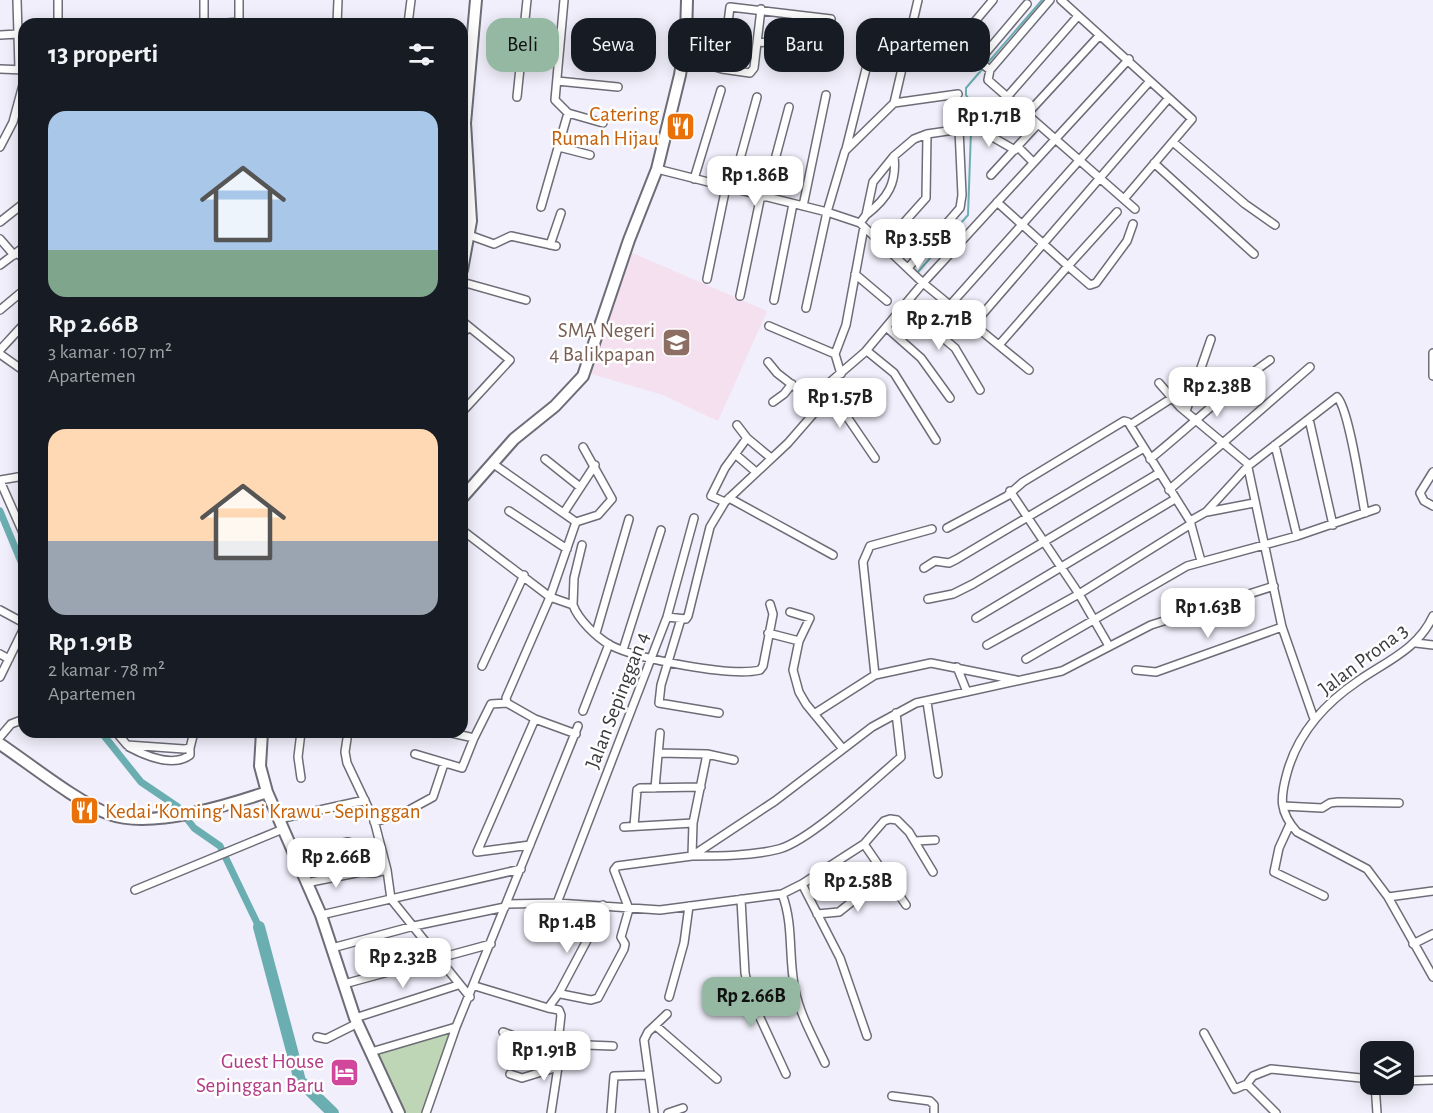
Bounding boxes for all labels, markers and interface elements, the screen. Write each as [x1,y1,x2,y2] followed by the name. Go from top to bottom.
[486,18,559,72] chip: Beli
[571,18,656,72] chip: Sewa
[668,18,752,72] chip: Filter
[764,18,844,72] chip: Baru
[856,18,990,72] chip: Apartemen
[405,38,438,71] icon: filters
[48,41,158,67] text: 13 properti
[927,97,1051,148] pin: Rp 1.71B
[551,104,660,149] place label: Catering Rumah Hijau
[957,106,1021,126] text: Rp 1.71B
[664,110,696,142] restaurant icon: Catering Rumah Hijau
[189,150,297,258] icon: home
[693,156,817,207] pin: Rp 1.86B
[721,165,789,185] text: Rp 1.86B
[856,219,980,270] pin: Rp 3.55B
[885,228,951,248] text: Rp 3.55B
[877,300,1001,351] pin: Rp 2.71B
[906,309,972,329] text: Rp 2.71B
[48,311,139,337] text: Rp 2.66B
[549,320,655,365] place label: SMA Negeri 4 Balikpapan
[660,326,692,358] school or university icon: SMA Negeri 4 Balikpapan
[48,342,172,362] text: 3 kamar · 107 m²
[48,366,136,386] text: Apartemen
[1155,367,1279,418] pin: Rp 2.38B
[1183,376,1251,396] text: Rp 2.38B
[778,378,902,429] pin: Rp 1.57B
[807,387,873,407] text: Rp 1.57B
[189,468,297,576] icon: home
[1146,588,1270,639] pin: Rp 1.63B
[1175,597,1241,617] text: Rp 1.63B
[1315,619,1412,699] street label: Jalan Prona 3
[48,629,133,655] text: Rp 1.91B
[582,629,653,771] street label: Jalan Sepinggan 4
[48,660,165,680] text: 2 kamar · 78 m²
[48,684,136,704] text: Apartemen
[68,795,100,827] restaurant icon: Kedai 'Koming' Nasi Krawu - Sepinggan
[105,801,421,822] place label: Kedai 'Koming' Nasi Krawu - Sepinggan
[274,838,398,889] pin: Rp 2.66B
[301,847,371,867] text: Rp 2.66B
[796,862,920,913] pin: Rp 2.58B
[824,871,892,891] text: Rp 2.58B
[512,903,622,954] pin: Rp 1.4B
[538,912,596,932] text: Rp 1.4B
[341,938,465,989] pin: Rp 2.32B
[369,947,437,967] text: Rp 2.32B
[689,977,813,1028] pin: Rp 2.66B
[716,986,786,1006] text: Rp 2.66B
[482,1031,606,1082] pin: Rp 1.91B
[512,1040,577,1060] text: Rp 1.91B
[1360,1041,1414,1095] map controls
[1360,1041,1414,1095] button: layers
[196,1051,324,1096] place label: Guest House Sepinggan Baru
[329,1057,361,1089] hotel icon: Guest House Sepinggan Baru

